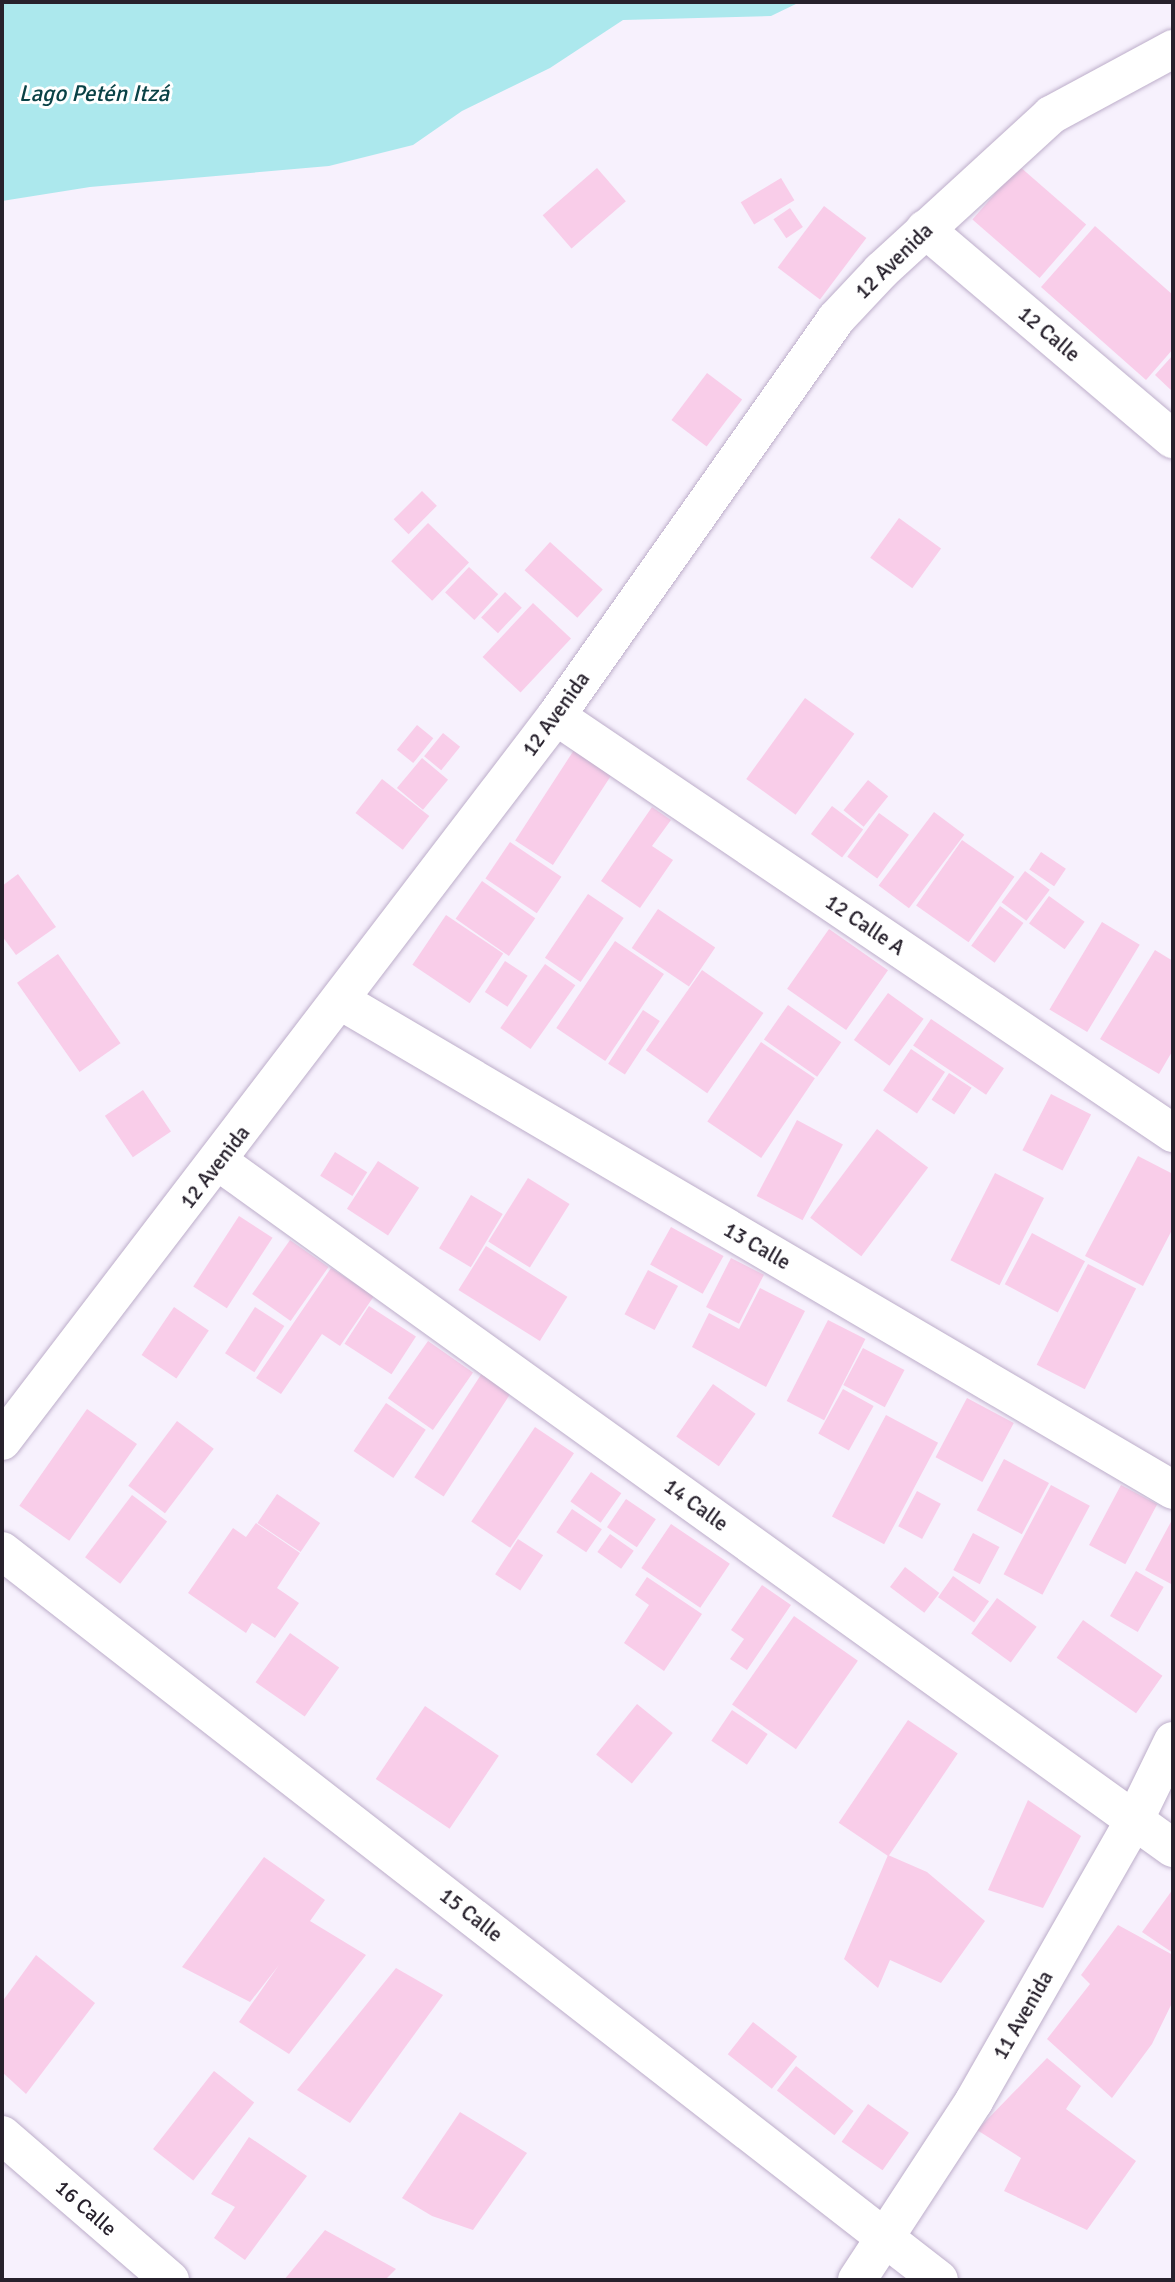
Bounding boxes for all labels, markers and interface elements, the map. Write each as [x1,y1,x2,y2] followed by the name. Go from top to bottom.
[19,80,169,108] water label: Lago Petén Itzá
[850,218,938,304] street label: 12 Avenida
[1013,301,1085,367] street label: 12 Calle
[517,667,595,761] street label: 12 Avenida
[821,889,909,961] street label: 12 Calle A
[175,1120,255,1214] street label: 12 Avenida
[719,1217,795,1275] street label: 13 Calle
[659,1473,733,1537] street label: 14 Calle
[435,1883,507,1947] street label: 15 Calle
[987,1966,1059,2064] street label: 11 Avenida
[50,2175,122,2241] street label: 16 Calle

